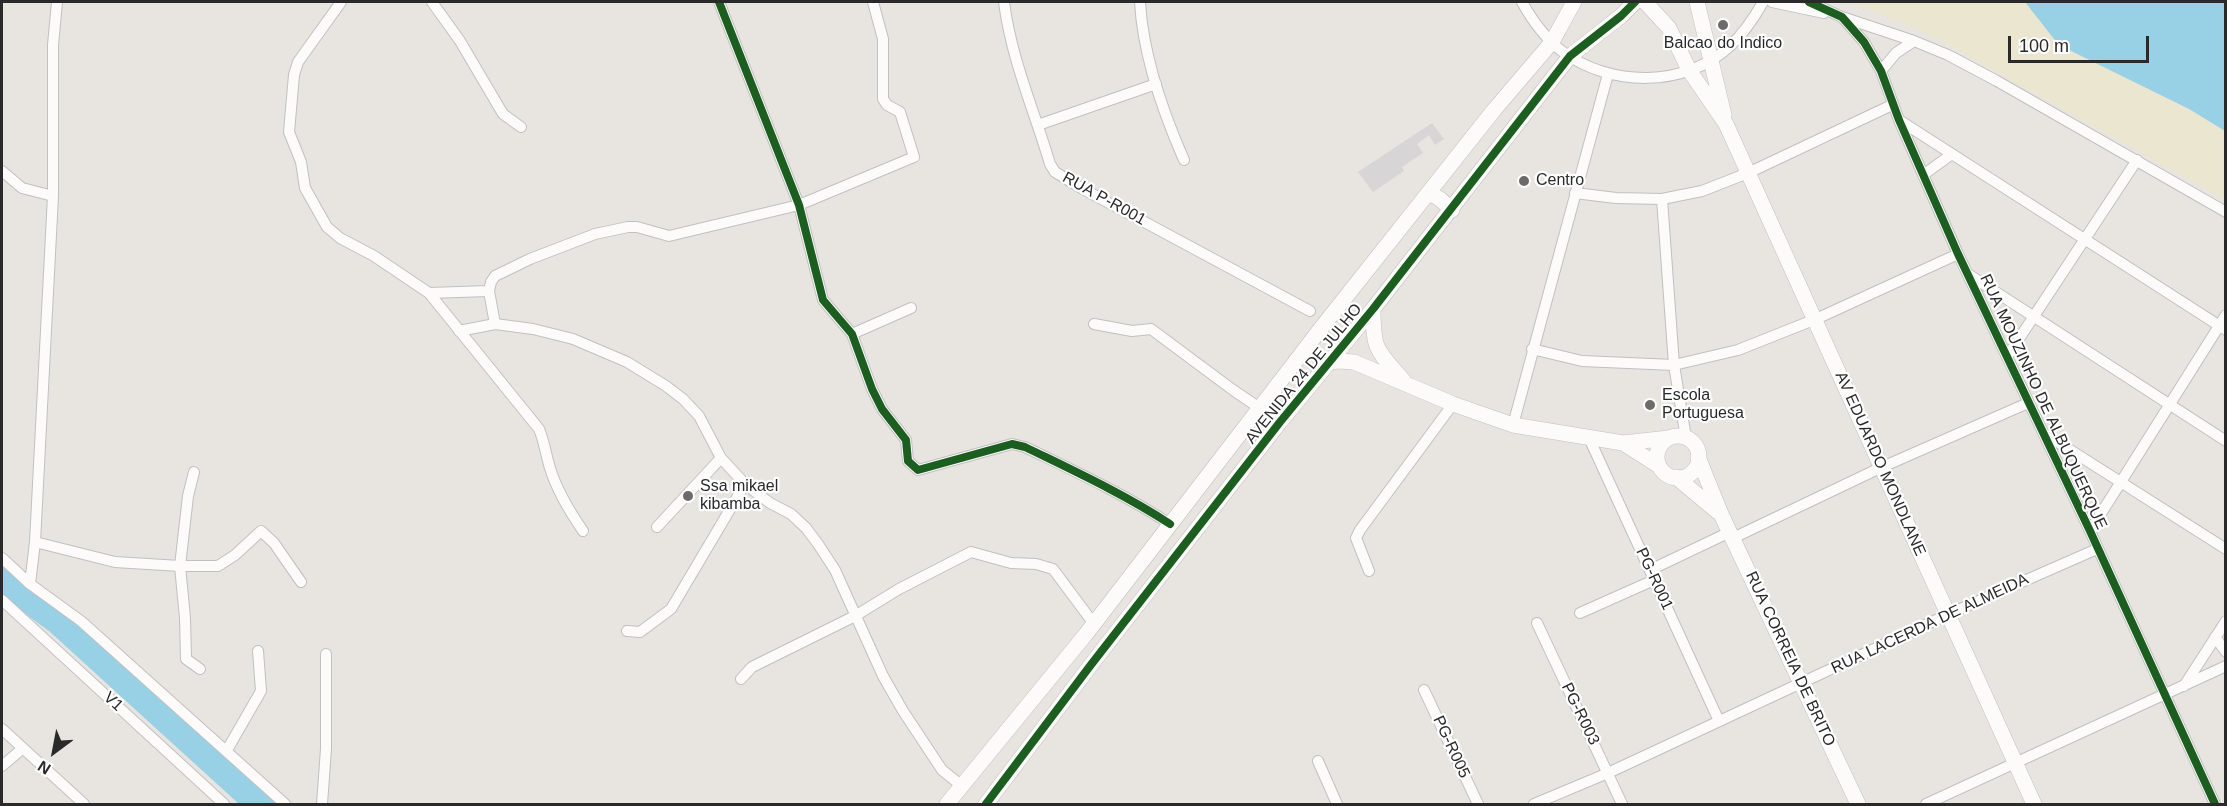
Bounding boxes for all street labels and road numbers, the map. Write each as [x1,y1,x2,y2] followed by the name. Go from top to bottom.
[1059,168,1149,230] street label: RUA P-R001
[1975,271,2111,533] street label: RUA MOUZINHO DE ALBUQUERQUE
[1242,300,1366,448] street label: AVENIDA 24 DE JULHO
[1831,369,1929,559] street label: AV EDUARDO MONDLANE
[1631,545,1677,613] street label: PG-R001
[1741,568,1839,750] street label: RUA CORREIA DE BRITO
[1828,570,2032,678] street label: RUA LACERDA DE ALMEIDA
[1557,680,1603,748] street label: PG-R003
[99,688,127,716] street label: V1
[1428,713,1474,781] street label: PG-R005

